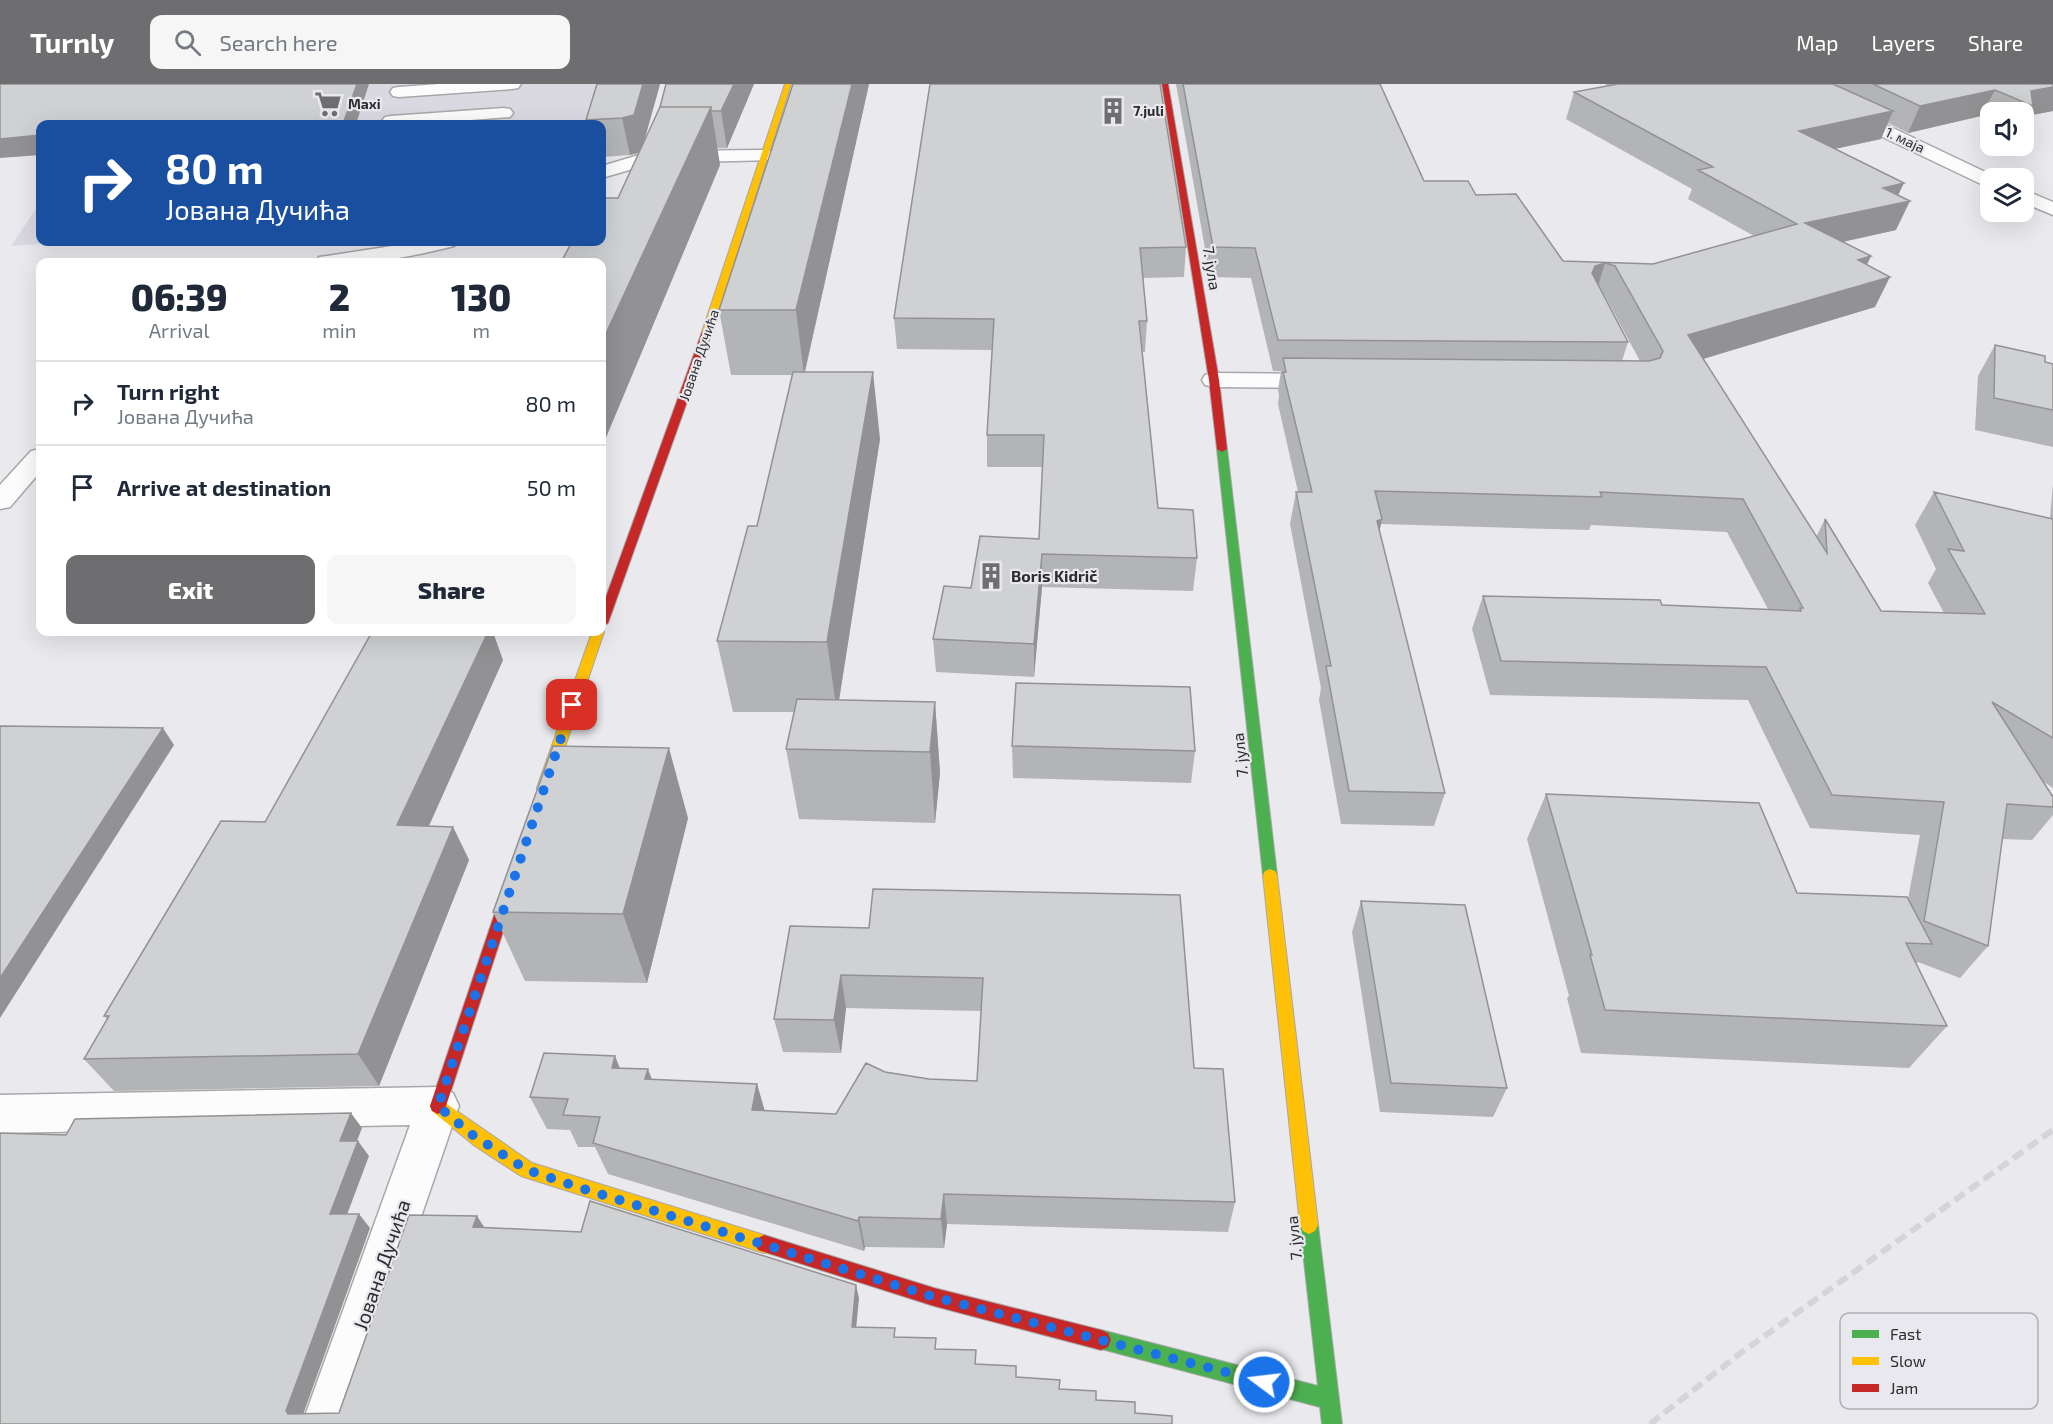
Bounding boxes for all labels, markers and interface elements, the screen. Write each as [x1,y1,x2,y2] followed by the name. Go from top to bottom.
[150,15,570,69] search box
[30,25,114,59] text: Turnly
[171,26,204,59] icon: search
[219,29,338,55] text: Search here
[1796,30,1838,55] text: Map
[1871,30,1935,55] text: Layers
[1968,30,2023,55] text: Share
[313,89,343,119] supermarket icon: Maxi
[348,95,381,112] place label: Maxi
[1098,96,1128,126] building icon: 7.juli
[1133,102,1164,119] place label: 7.juli
[1980,102,2034,222] map controls
[1980,102,2034,156] button: sound
[1883,123,1928,156] street label: 1. маја
[165,142,264,192] text: 80 m
[66,144,144,222] icon: right
[1980,168,2034,222] button: layers
[165,193,350,225] text: Јована Дучића
[1199,244,1225,292] street label: 7. јула
[131,275,227,318] text: 06:39
[329,275,350,318] text: 2
[451,275,511,318] text: 130
[675,307,722,403] street label: Јована Дучића
[149,318,210,342] text: Arrival
[322,318,356,342] text: min
[472,318,490,342] text: m
[117,378,219,404] text: Turn right
[66,387,99,420] icon: right
[525,390,576,416] text: 80 m
[117,404,254,428] text: Јована Дучића
[66,471,99,504] icon: arrive
[117,474,331,500] text: Arrive at destination
[527,474,576,500] text: 50 m
[66,555,315,624] button: Exit
[327,555,576,624] button: Share
[976,561,1006,591] building icon: Boris Kidrič
[1011,566,1097,585] place label: Boris Kidrič
[546,679,597,730] pin
[555,688,588,721] icon: arrive
[1228,732,1252,778] street label: 7. јула
[347,1196,416,1334] street label: Јована Дучића
[1282,1215,1306,1261] street label: 7. јула
[1840,1313,2038,1409] legend
[1890,1324,1921,1343] text: Fast
[1232,1350,1296,1414] position arrow
[1890,1351,1926,1370] text: Slow
[1890,1378,1918,1397] text: Jam

